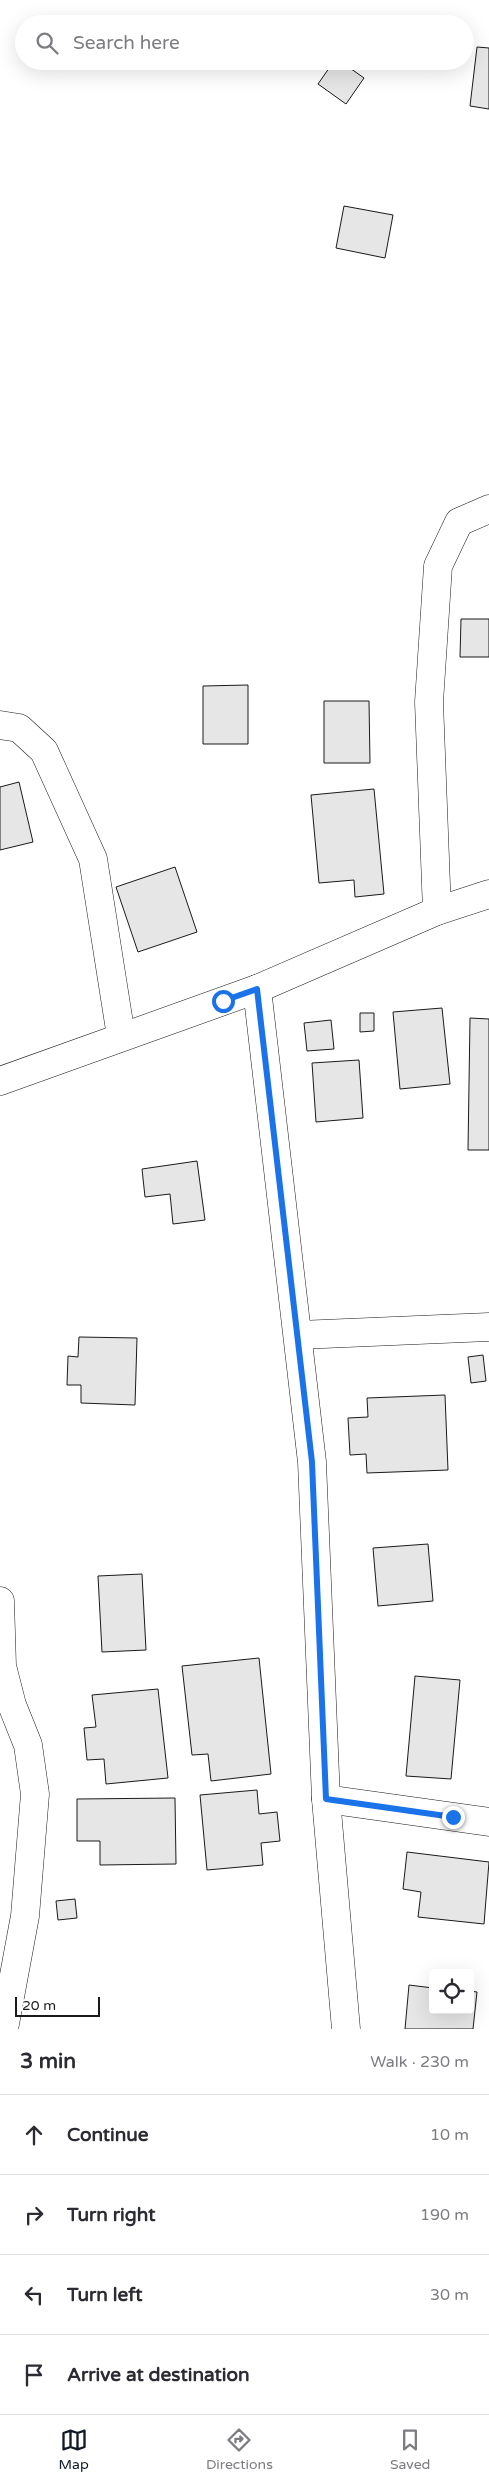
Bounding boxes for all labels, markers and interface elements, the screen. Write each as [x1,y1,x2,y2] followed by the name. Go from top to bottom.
[15,15,474,70] search box
[33,29,61,57] icon: search
[73,32,180,54] text: Search here
[212,990,235,1013] route start
[442,1806,465,1829] route end
[429,1969,474,2014] map controls
[429,1969,474,2014] button: locate
[15,1994,100,2017] scale bar
[22,1997,56,2014] text: 20 m
[20,2049,76,2074] text: 3 min
[370,2052,469,2072] text: Walk · 230 m
[20,2121,48,2149] icon: ahead
[67,2124,149,2146] text: Continue
[430,2125,469,2145] text: 10 m
[20,2201,48,2229] icon: right
[67,2204,155,2226] text: Turn right
[420,2205,469,2225] text: 190 m
[20,2281,48,2309] icon: left
[67,2284,143,2306] text: Turn left
[430,2285,469,2305] text: 30 m
[20,2361,48,2389] icon: arrive
[67,2364,250,2386] text: Arrive at destination
[59,2426,89,2473] tab: Map
[206,2426,273,2473] tab: Directions
[390,2426,430,2473] tab: Saved

